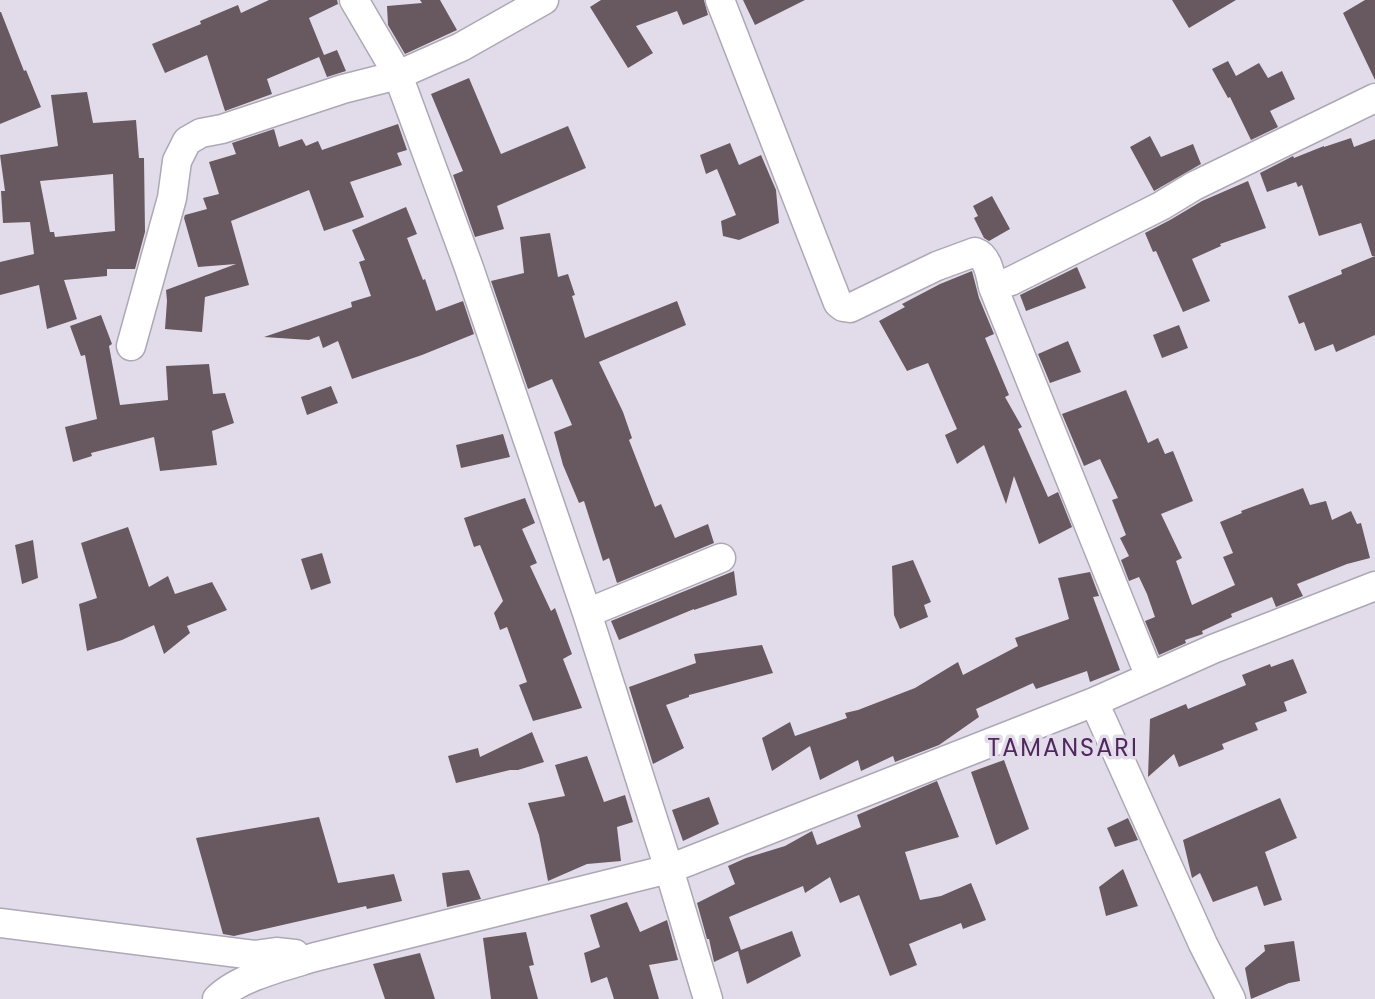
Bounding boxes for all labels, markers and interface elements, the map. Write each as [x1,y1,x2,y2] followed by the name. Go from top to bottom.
[988,736,1138,764] district label: TAMANSARI

